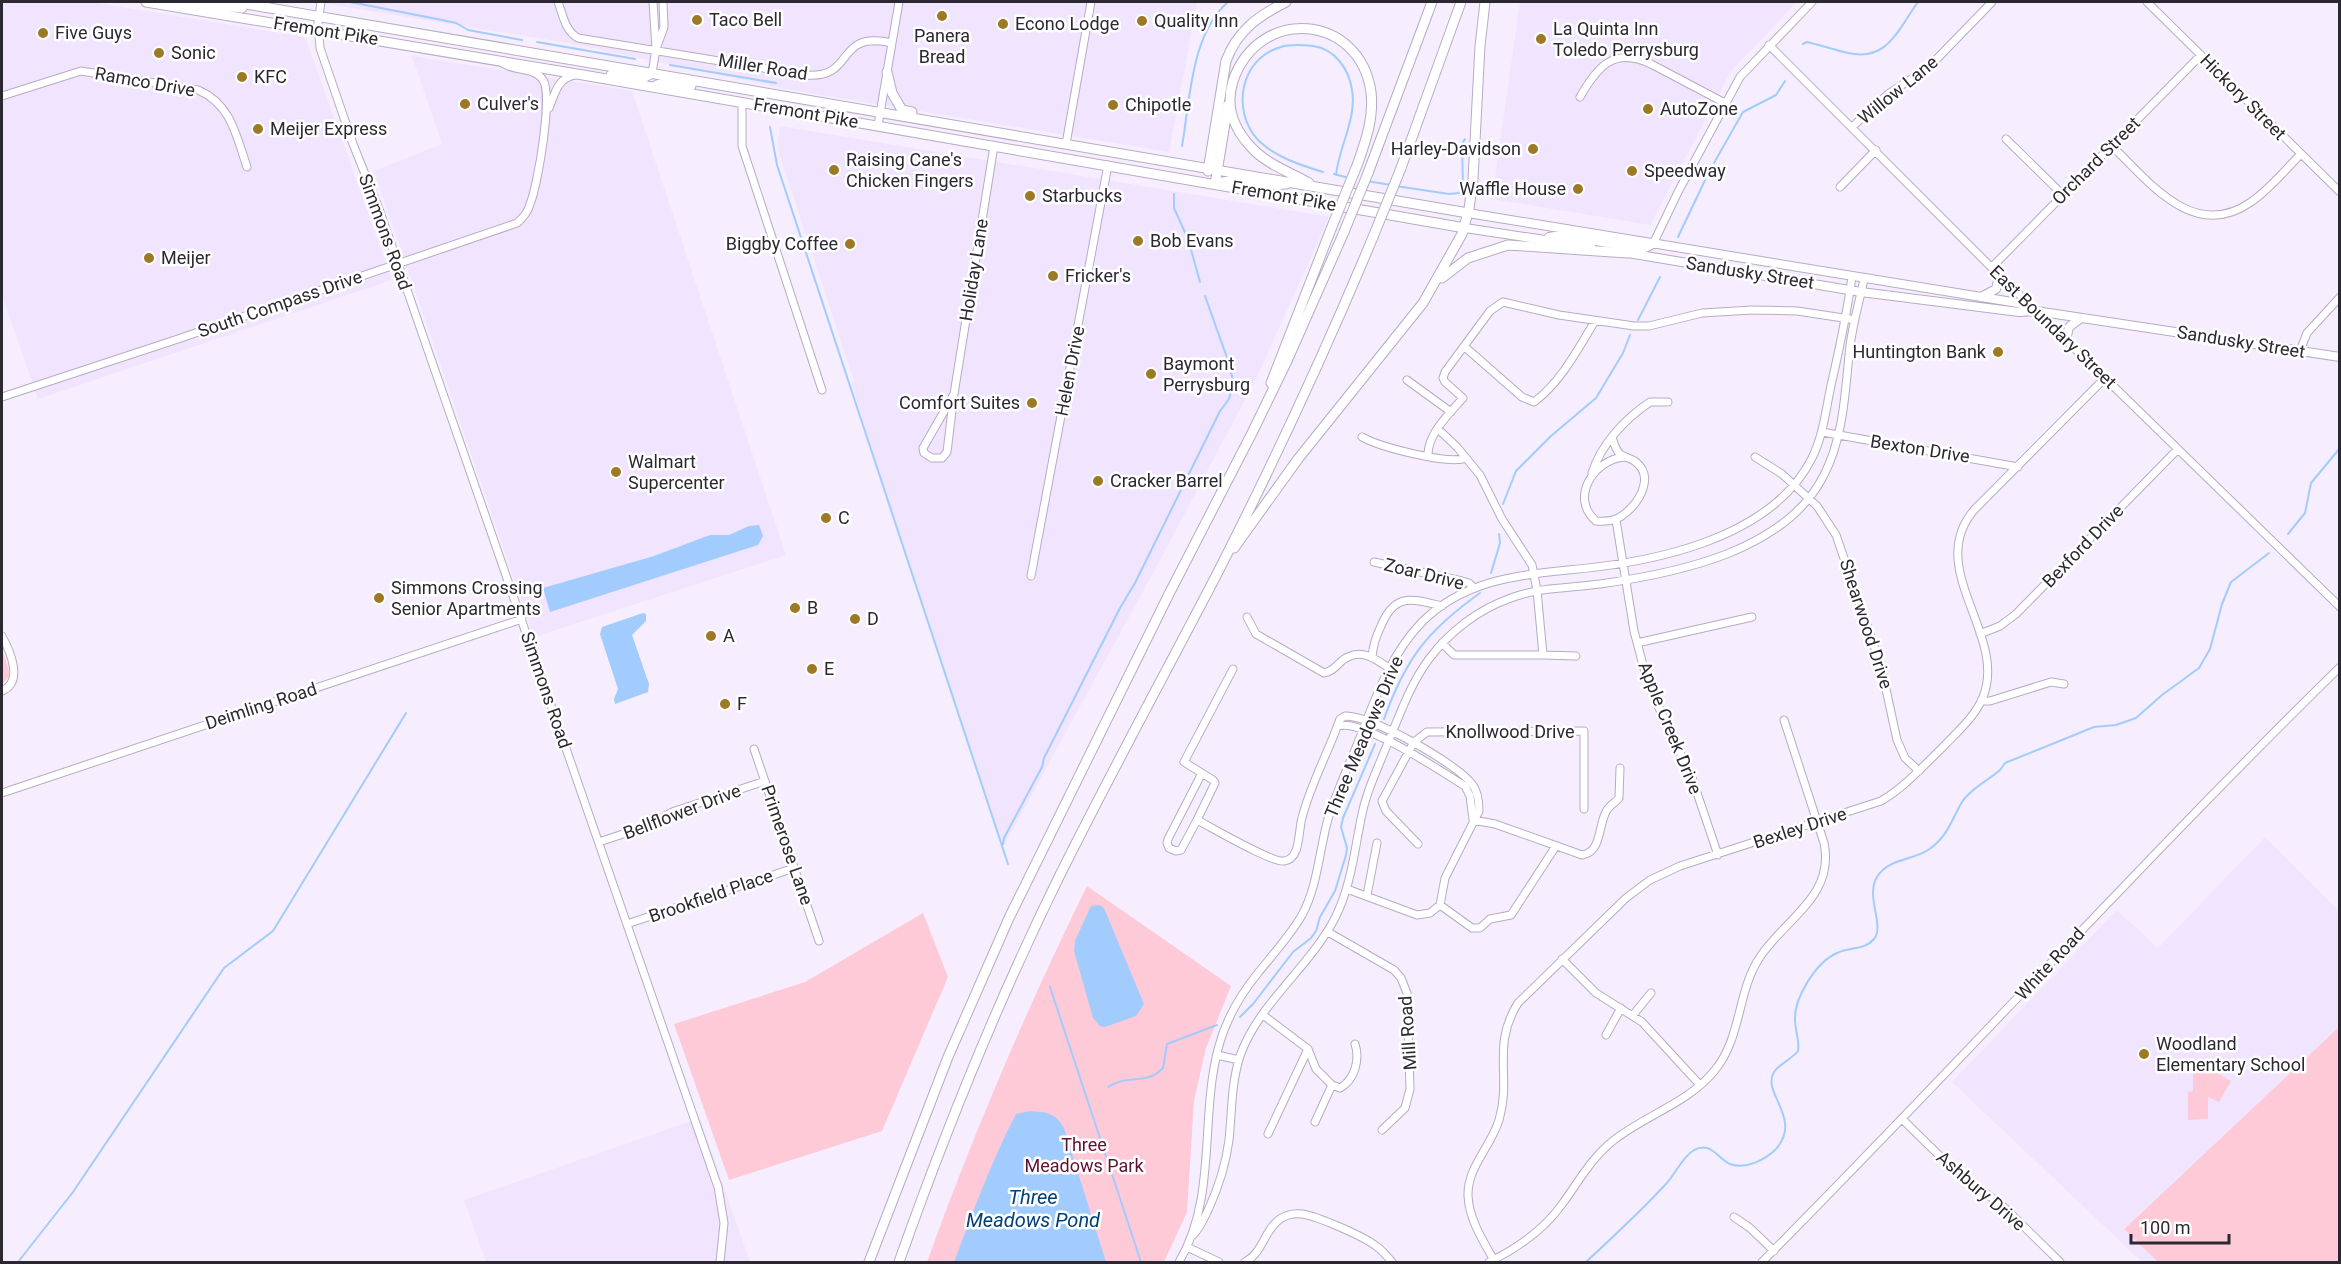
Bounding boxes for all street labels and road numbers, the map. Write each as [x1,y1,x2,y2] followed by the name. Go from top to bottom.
[272,12,380,49] street label: Fremont Pike
[717,49,809,84] street label: Miller Road
[2196,49,2291,144] street label: Hickory Street
[1854,51,1942,128] street label: Willow Lane
[93,62,197,101] street label: Ramco Drive
[752,93,860,132] street label: Fremont Pike
[2047,112,2144,209] street label: Orchard Street
[355,171,416,293] street label: Simmons Road
[1230,176,1338,215] street label: Fremont Pike
[955,217,992,323] street label: Holiday Lane
[1685,252,1816,293] street label: Sandusky Street
[1986,261,2121,393] street label: East Boundary Street
[195,266,365,342] street label: South Compass Drive
[2176,321,2307,362] street label: Sandusky Street
[1051,324,1089,418] street label: Helen Drive
[1869,430,1971,467] street label: Bexton Drive
[2038,500,2127,592] street label: Bexford Drive
[1382,553,1466,594] street label: Zoar Drive
[1836,556,1897,691] street label: Shearwood Drive
[517,629,576,751] street label: Simmons Road
[1320,653,1407,821] street label: Three Meadows Drive
[1634,658,1707,797] street label: Apple Creek Drive
[202,678,319,733] street label: Deimling Road
[1445,721,1575,742] street label: Knollwood Drive
[620,779,744,844] street label: Bellflower Drive
[757,782,818,908] street label: Primerose Lane
[1751,803,1849,852] street label: Bexley Drive
[646,864,776,927] street label: Brookfield Place
[2011,923,2089,1004] street label: White Road
[1394,995,1421,1071] street label: Mill Road
[1933,1146,2030,1235] street label: Ashbury Drive

